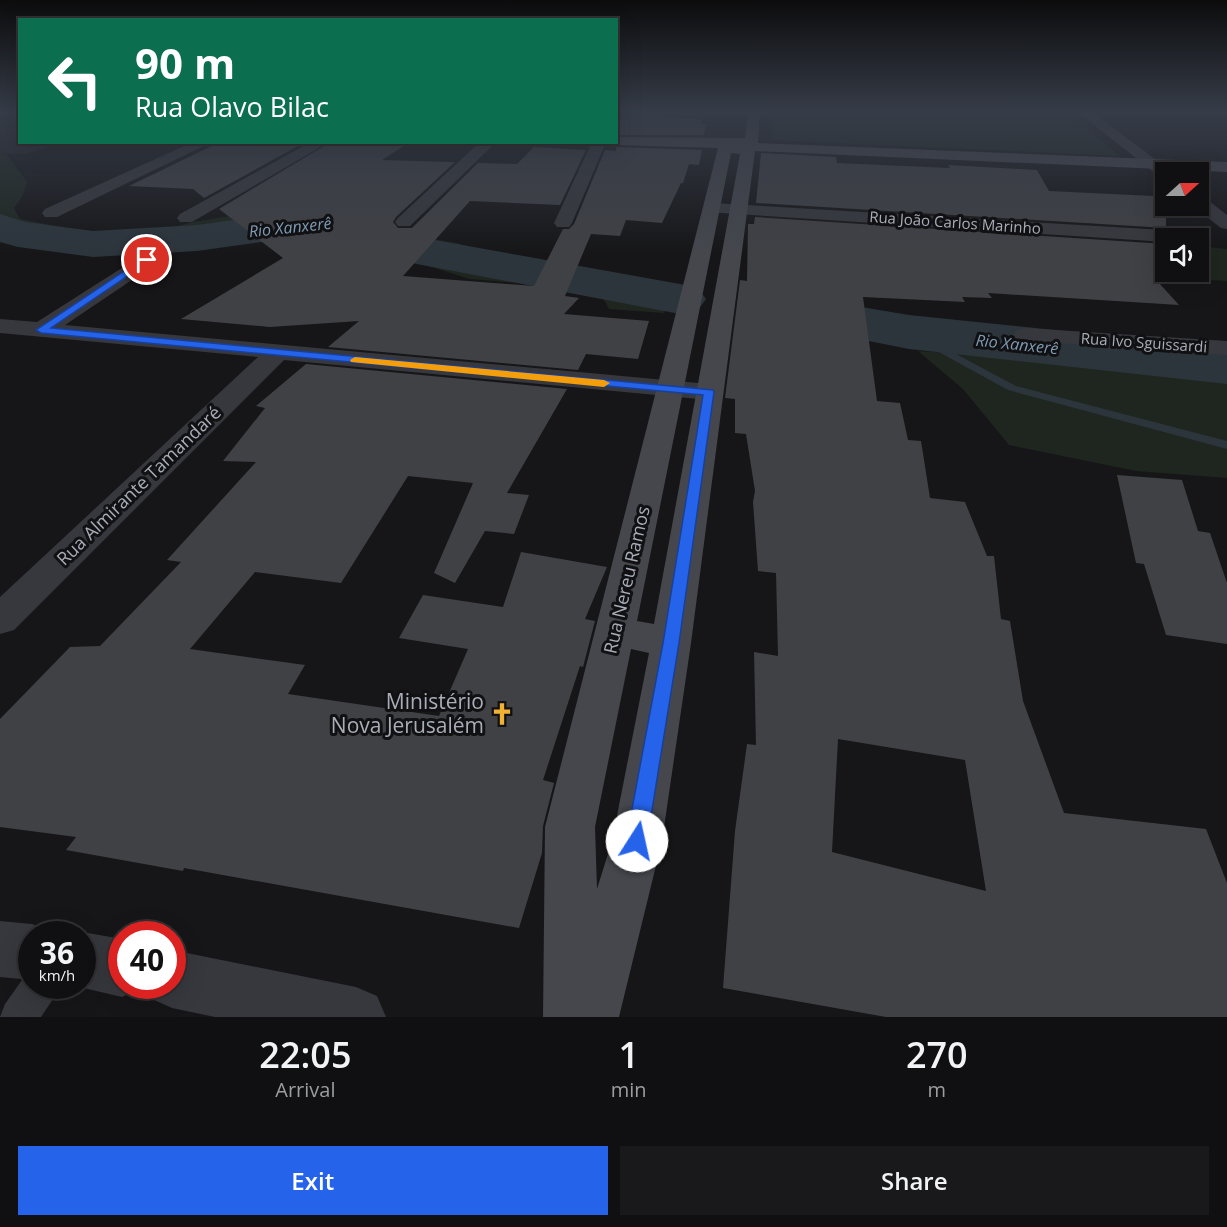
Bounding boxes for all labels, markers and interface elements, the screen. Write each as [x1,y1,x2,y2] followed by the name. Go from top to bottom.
[135,34,235,91] text: 90 m
[36,42,114,120] icon: left
[135,88,329,125] text: Rua Olavo Bilac
[1155,162,1209,216] north arrow
[1155,162,1209,282] map controls
[869,206,1042,238] street label: Rua João Carlos Marinho
[248,212,332,242] water label: Rio Xanxerê
[1155,228,1209,282] button: sound
[121,234,172,285] pin
[130,243,163,276] icon: arrive
[1080,328,1208,356] street label: Rua Ivo Sguissardi
[975,329,1059,359] water label: Rio Xanxerê
[51,400,226,570] street label: Rua Almirante Tamandaré
[597,504,655,656] street label: Rua Nereu Ramos
[331,687,484,739] place label: Ministério Nova Jerusalém
[489,701,515,727] church icon: Ministério Nova Jerusalém
[605,809,669,873] position arrow
[108,921,186,999] speed limit sign: 40
[40,932,74,973] text: 36
[39,965,75,985] text: km/h
[259,1030,352,1079] text: 22:05
[618,1030,639,1079] text: 1
[906,1030,968,1079] text: 270
[275,1076,336,1103] text: Arrival
[611,1076,647,1103] text: min
[928,1076,946,1103] text: m
[18,1146,608,1215] button: Exit
[620,1146,1209,1215] button: Share

